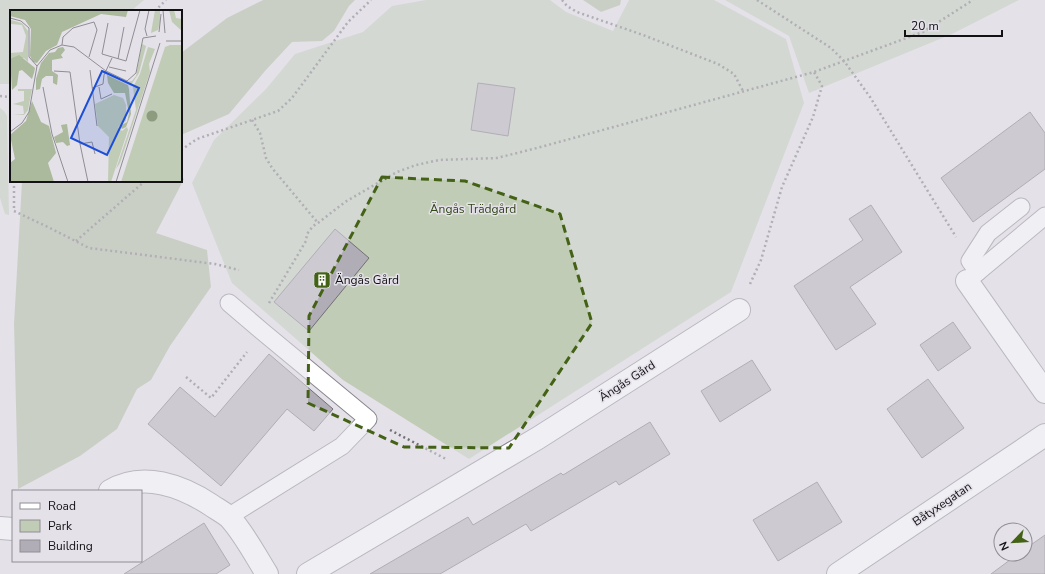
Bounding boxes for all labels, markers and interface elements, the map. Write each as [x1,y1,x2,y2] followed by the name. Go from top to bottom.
[10,10,182,182] inset map
[905,12,1002,38] scale bar
[911,18,939,34] text: 20 m
[430,201,516,217] park label: Ängås Trädgård
[312,270,332,290] building icon: Ängås Gård
[335,272,399,288] place label: Ängås Gård
[596,357,658,405] street label: Ängås Gård
[909,478,975,530] street label: Båtyxegatan
[12,490,142,562] legend
[48,498,76,514] text: Road
[48,518,73,534] text: Park
[993,522,1033,562] north arrow
[48,538,93,554] text: Building
[996,539,1013,553] text: N

